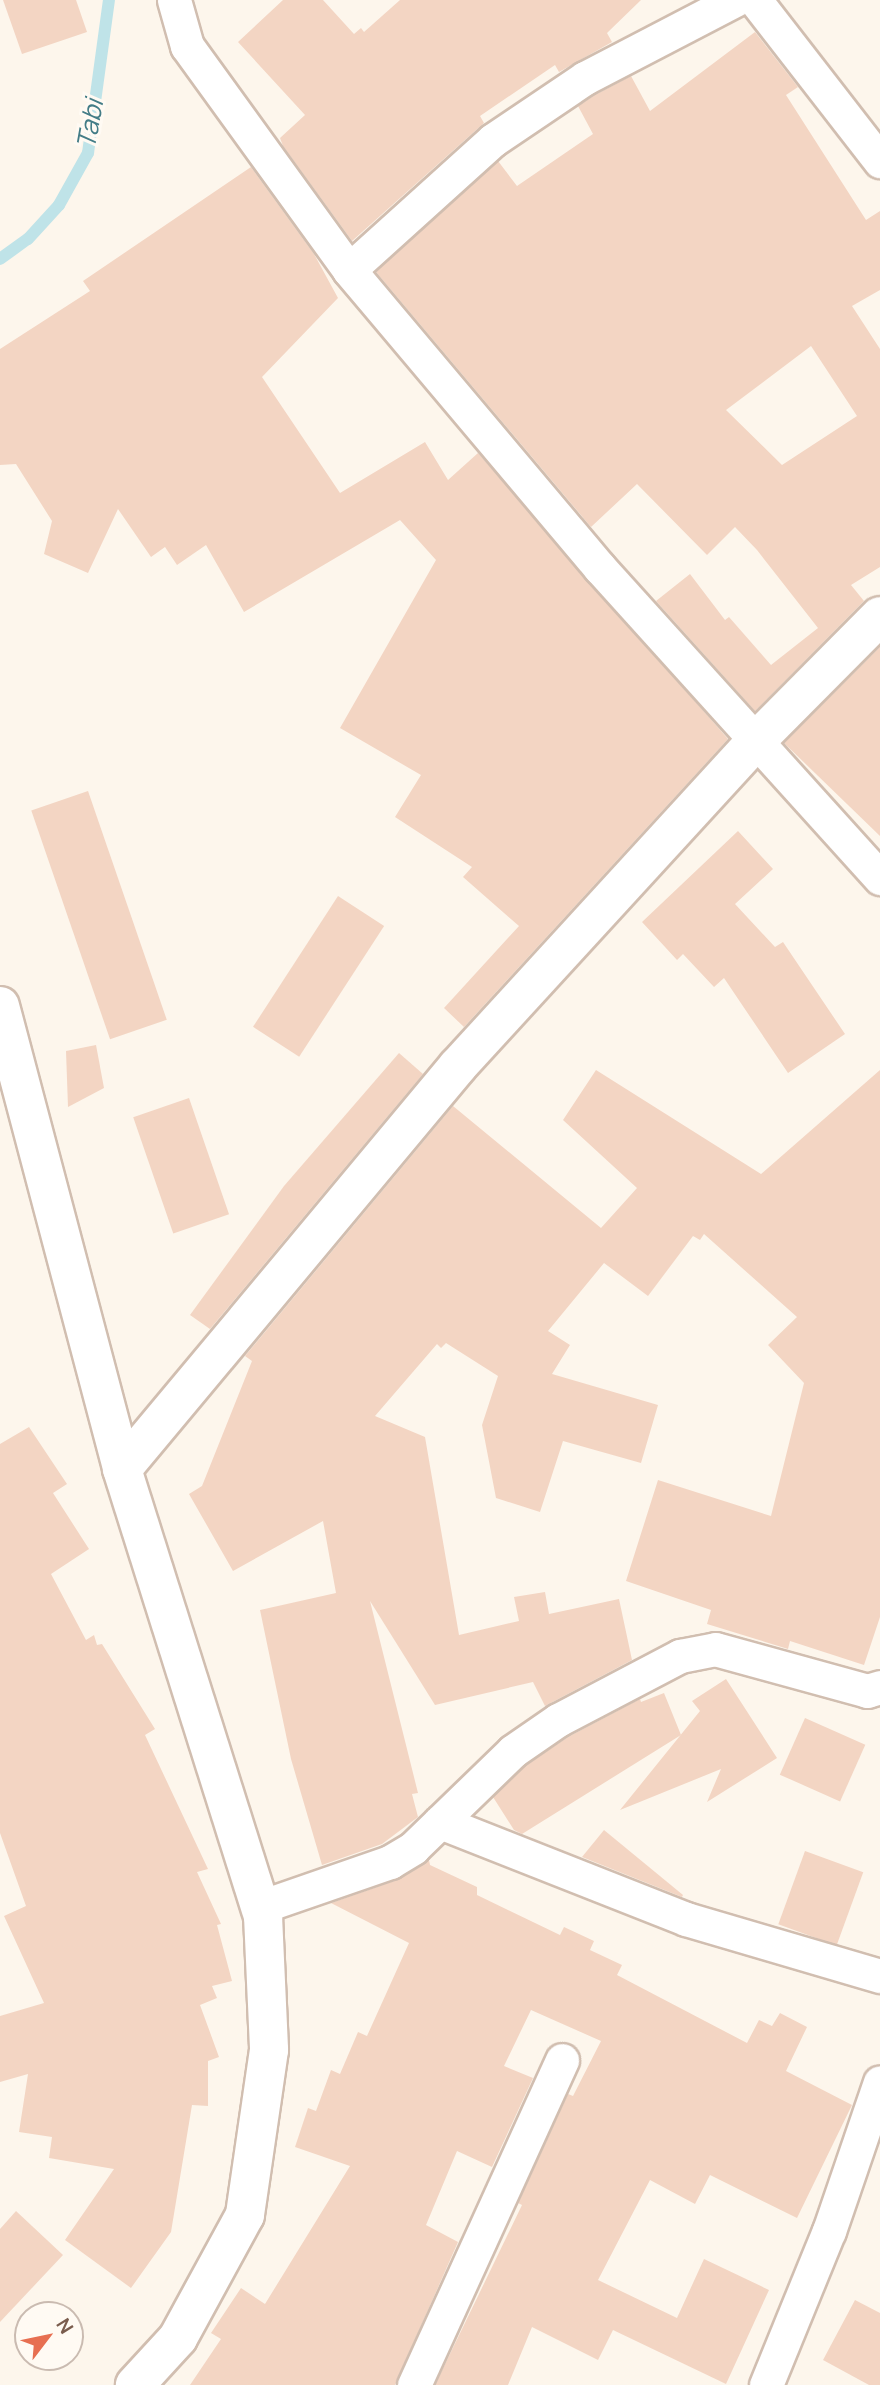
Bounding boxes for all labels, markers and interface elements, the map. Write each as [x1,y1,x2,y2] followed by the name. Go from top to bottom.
[70,97,110,151] water label: Tabi
[14,2301,84,2371] north arrow
[50,2313,80,2339] text: N

